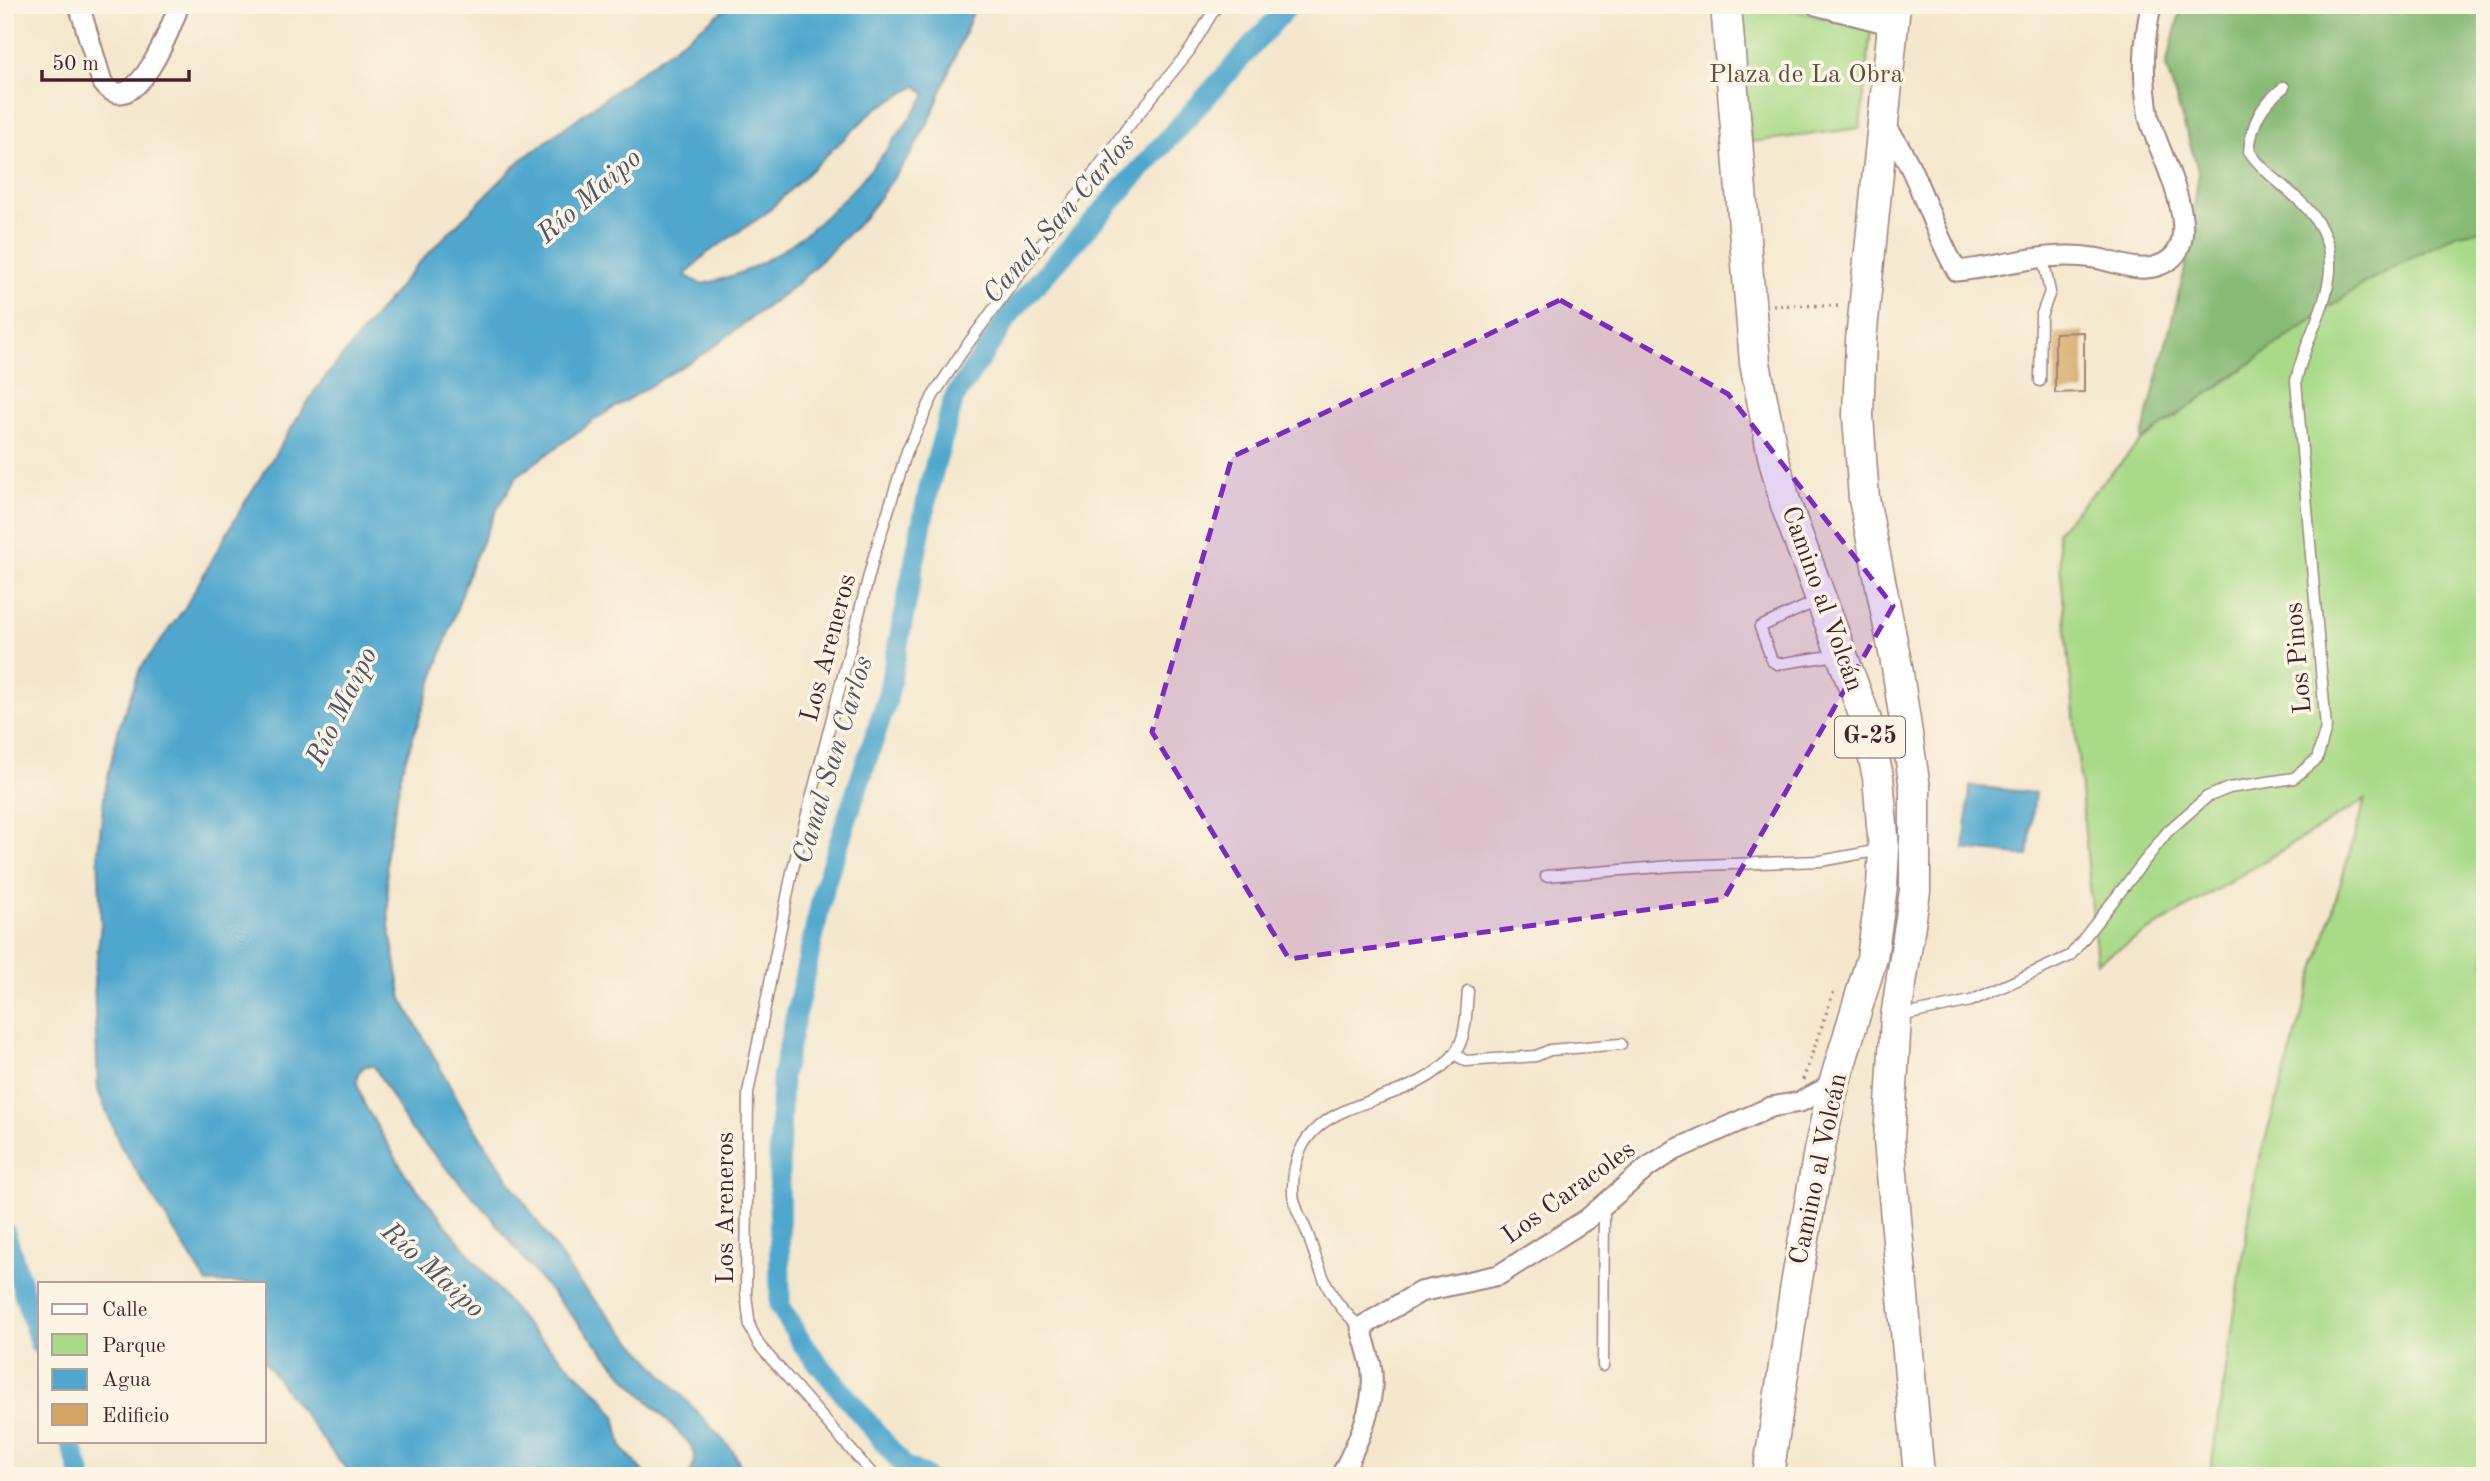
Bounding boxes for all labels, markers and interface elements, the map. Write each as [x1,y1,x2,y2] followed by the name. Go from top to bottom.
[42,38,189,82] scale bar
[52,54,99,75] text: 50 m
[1709,62,1903,88] park label: Plaza de La Obra
[979,128,1141,310] water label: Canal San Carlos
[532,145,647,250] water label: Río Maipo
[1776,503,1868,695] street label: Camino al Volcán
[797,571,861,725] street label: Los Areneros
[2281,601,2317,715] street label: Los Pinos
[302,643,384,771] water label: Río Maipo
[789,653,879,867] water label: Canal San Carlos
[1835,716,1905,758] road number: G-25
[1786,1071,1852,1267] street label: Camino al Volcán
[713,1132,739,1284] street label: Los Areneros
[1498,1136,1640,1250] street label: Los Caracoles
[374,1217,489,1324] water label: Río Maipo
[38,1282,266,1442] legend
[102,1300,147,1321] text: Calle
[102,1336,166,1357] text: Parque
[102,1370,151,1391] text: Agua
[102,1406,170,1427] text: Edificio

